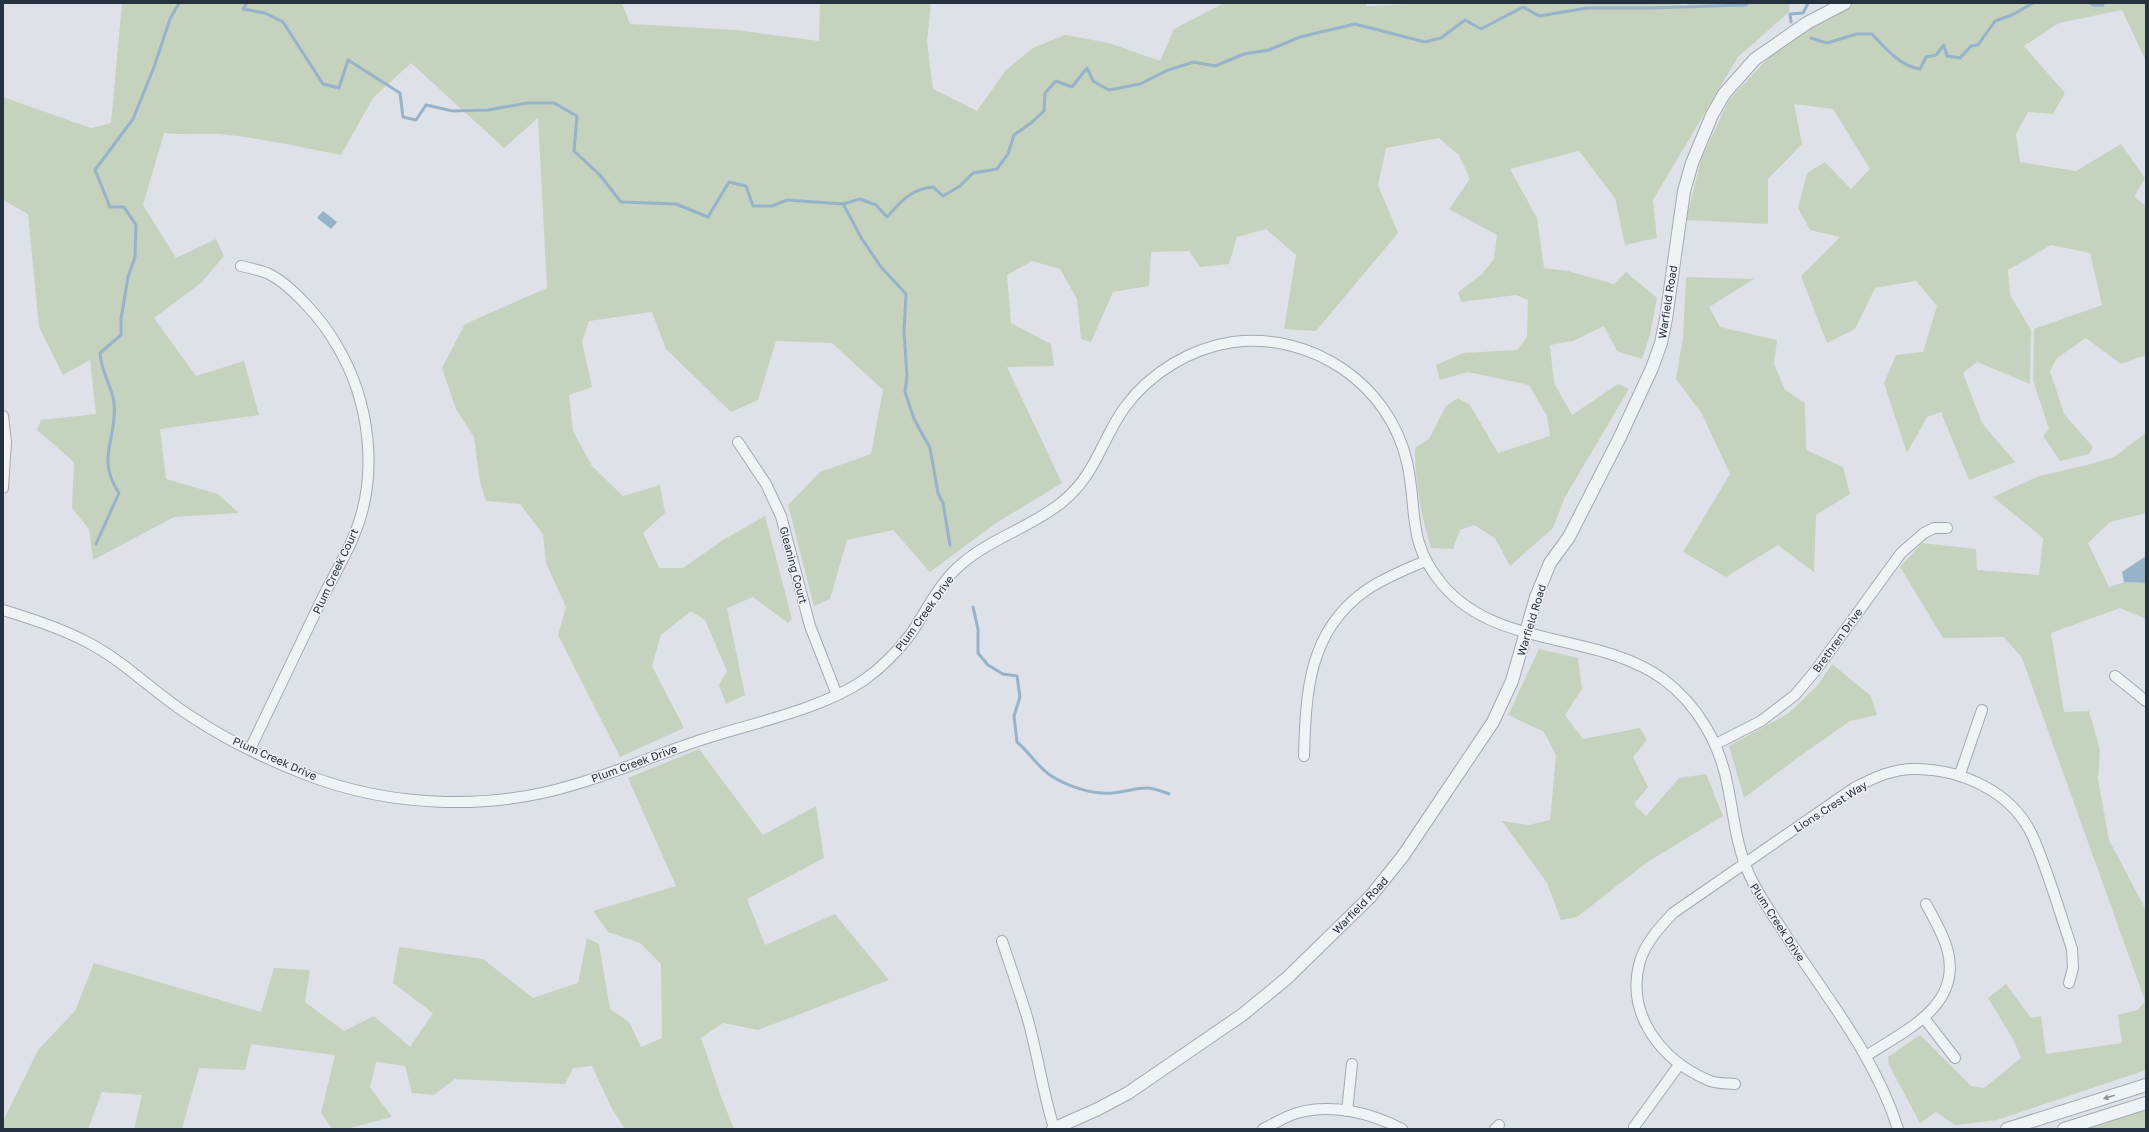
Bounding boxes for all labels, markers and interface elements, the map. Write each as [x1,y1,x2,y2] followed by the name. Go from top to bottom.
[1655,264,1679,340] street label: Warfield Road
[777,525,811,605] street label: Gleaning Court
[309,526,361,616] street label: Plum Creek Court
[892,573,956,653] street label: Plum Creek Drive
[1514,583,1548,657] street label: Warfield Road
[1809,605,1865,675] street label: Brethren Drive
[231,734,319,782] street label: Plum Creek Drive
[589,741,679,785] street label: Plum Creek Drive
[1791,778,1869,834] street label: Lions Crest Way
[1330,874,1390,936] street label: Warfield Road
[1748,881,1808,963] street label: Plum Creek Drive
[2102,1094,2114,1100] one-way arrow

